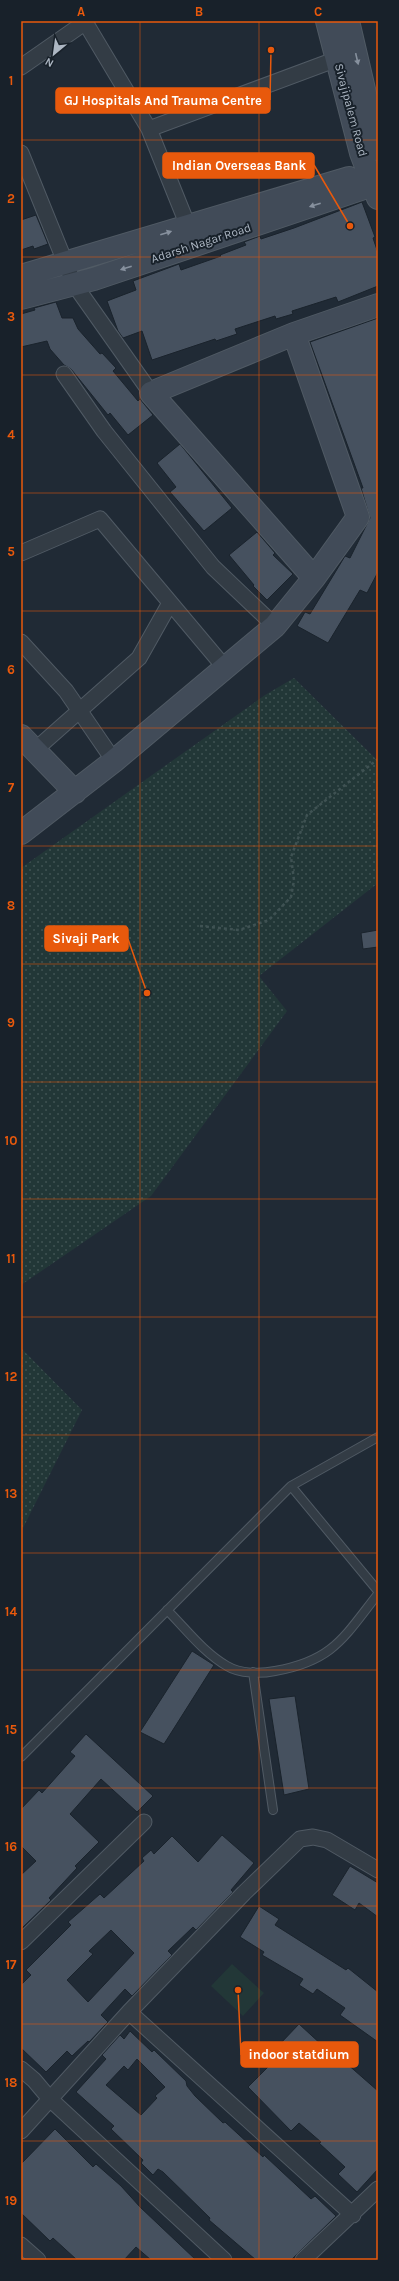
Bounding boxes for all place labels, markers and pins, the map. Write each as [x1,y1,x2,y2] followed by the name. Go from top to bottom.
[56,88,270,113] callout: GJ Hospitals And Trauma Centre
[163,153,314,178] callout: Indian Overseas Bank
[45,926,128,951] callout: Sivaji Park
[241,2042,358,2067] callout: indoor statdium

